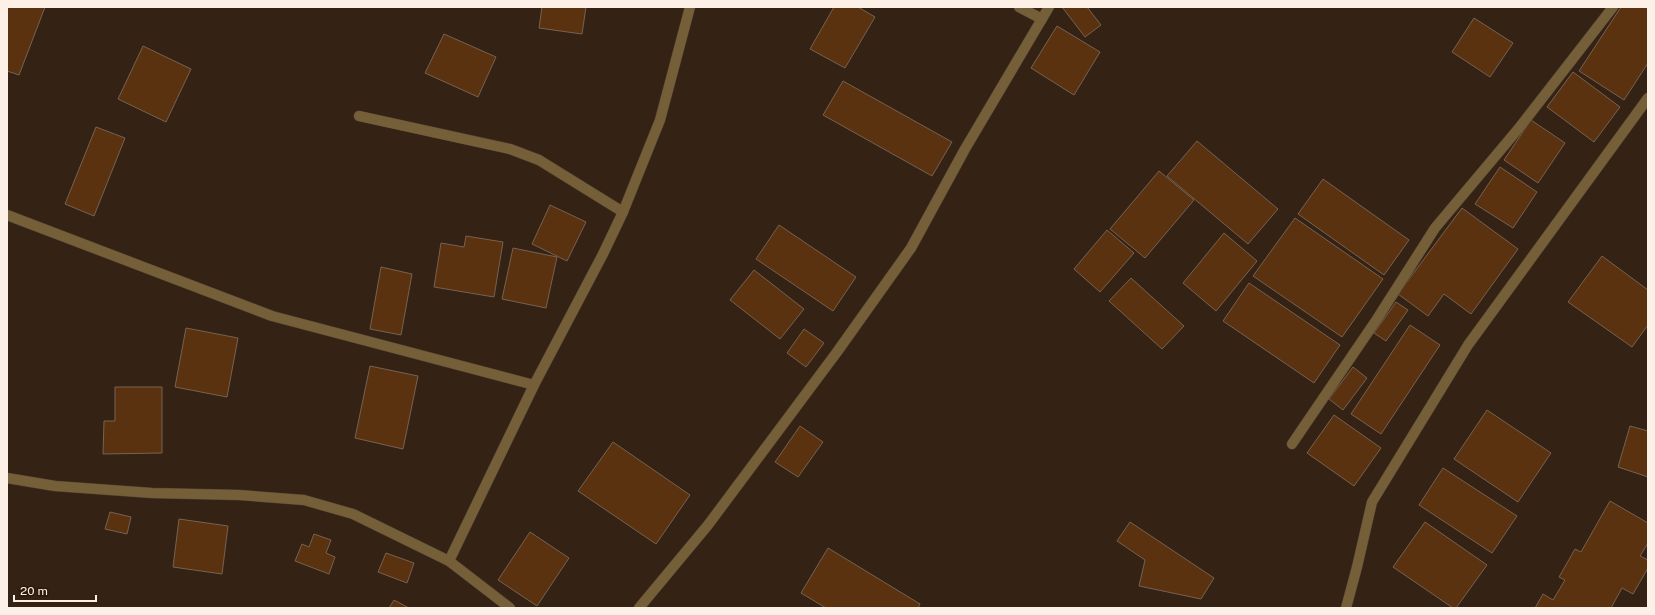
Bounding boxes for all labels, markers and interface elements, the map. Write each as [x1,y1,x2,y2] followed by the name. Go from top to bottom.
[14,577,96,603] scale bar
[20,584,48,598] text: 20 m

